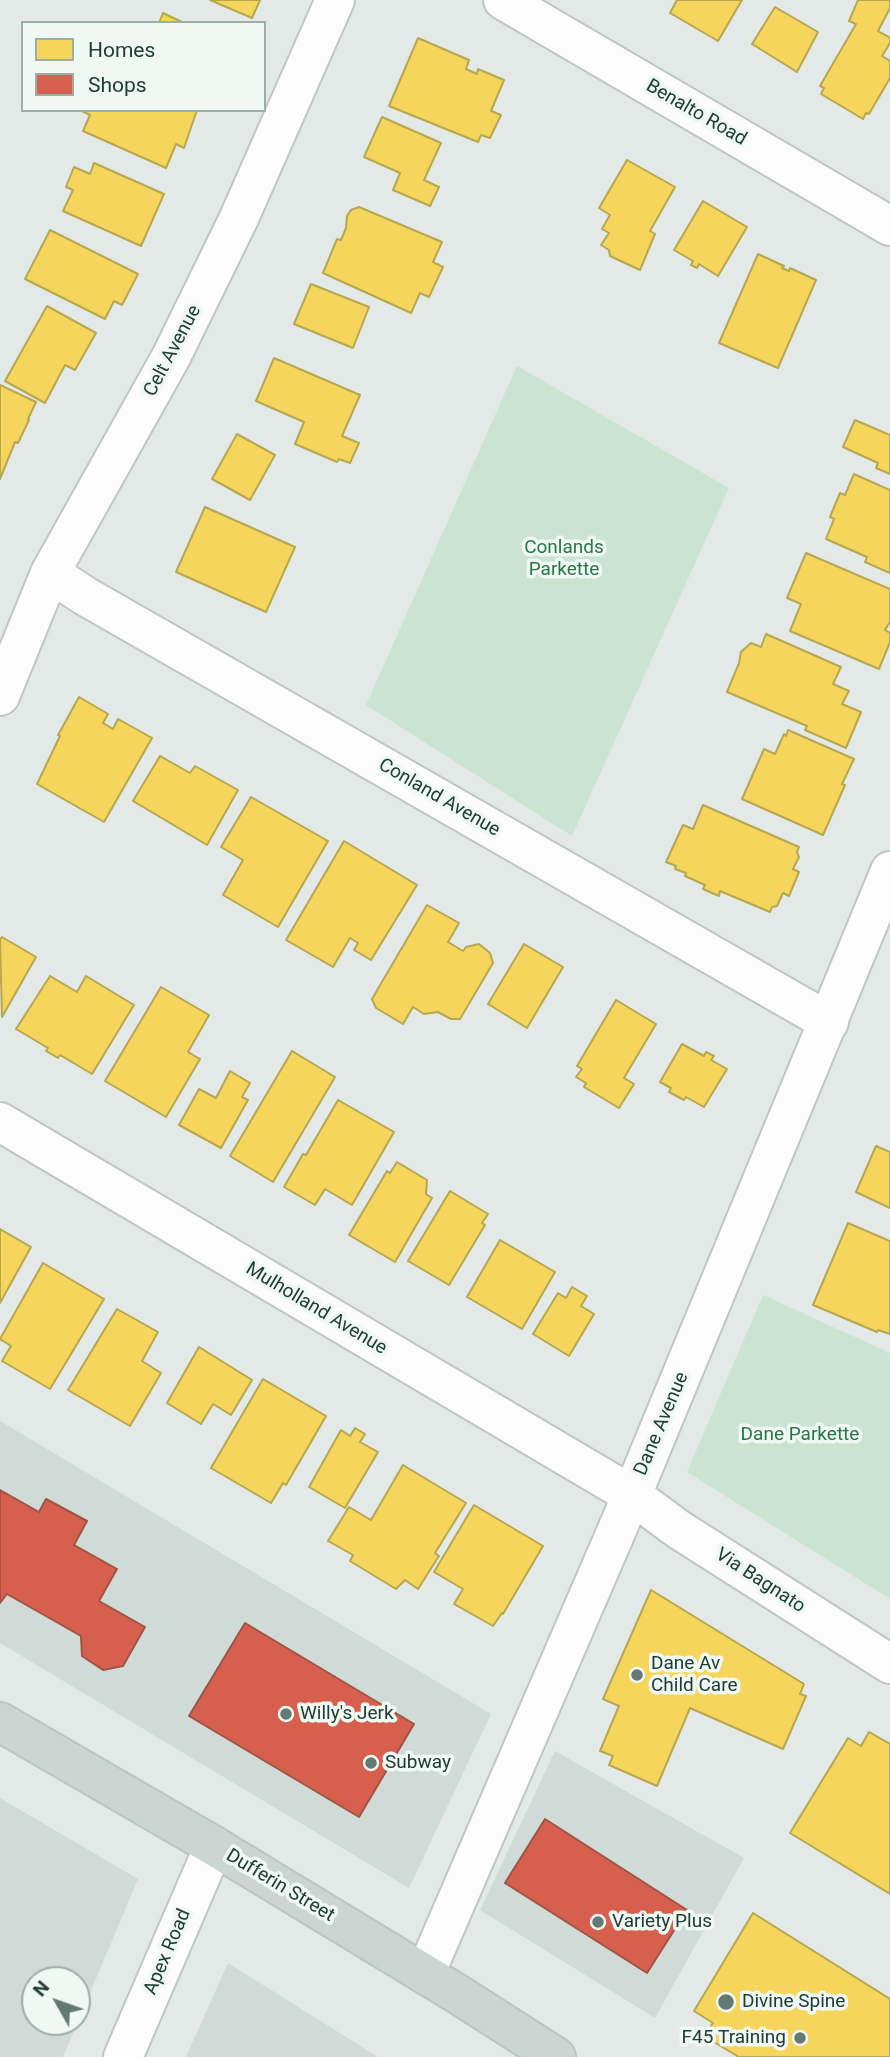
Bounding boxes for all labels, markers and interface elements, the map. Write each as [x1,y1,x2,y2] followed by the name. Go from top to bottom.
[21,21,266,112] legend
[88,38,155,62] text: Homes
[88,73,147,97] text: Shops
[642,75,750,151] street label: Benalto Road
[139,301,207,401] street label: Celt Avenue
[524,537,604,581] park label: Conlands Parkette
[374,754,504,842] street label: Conland Avenue
[241,1258,391,1360] street label: Mulholland Avenue
[630,1369,694,1479] street label: Dane Avenue
[741,1424,859,1446] park label: Dane Parkette
[711,1544,809,1618] street label: Via Bagnato
[651,1653,738,1697] place label: Dane Av Child Care
[629,1667,645,1683] marker: Dane Av Child Care
[300,1703,394,1725] place label: Willy's Jerk
[278,1706,294,1722] marker: Willy's Jerk
[385,1752,451,1774] place label: Subway
[363,1755,379,1771] marker: Subway
[222,1845,338,1927] street label: Dufferin Street
[140,1906,196,1998] street label: Apex Road
[612,1911,712,1933] place label: Variety Plus
[590,1914,606,1930] marker: Variety Plus
[21,1966,91,2036] north arrow
[28,1976,54,2001] text: N
[742,1991,845,2013] place label: Divine Spine
[716,1992,736,2012] marker: Divine Spine
[681,2027,786,2049] place label: F45 Training
[792,2030,808,2046] marker: F45 Training

